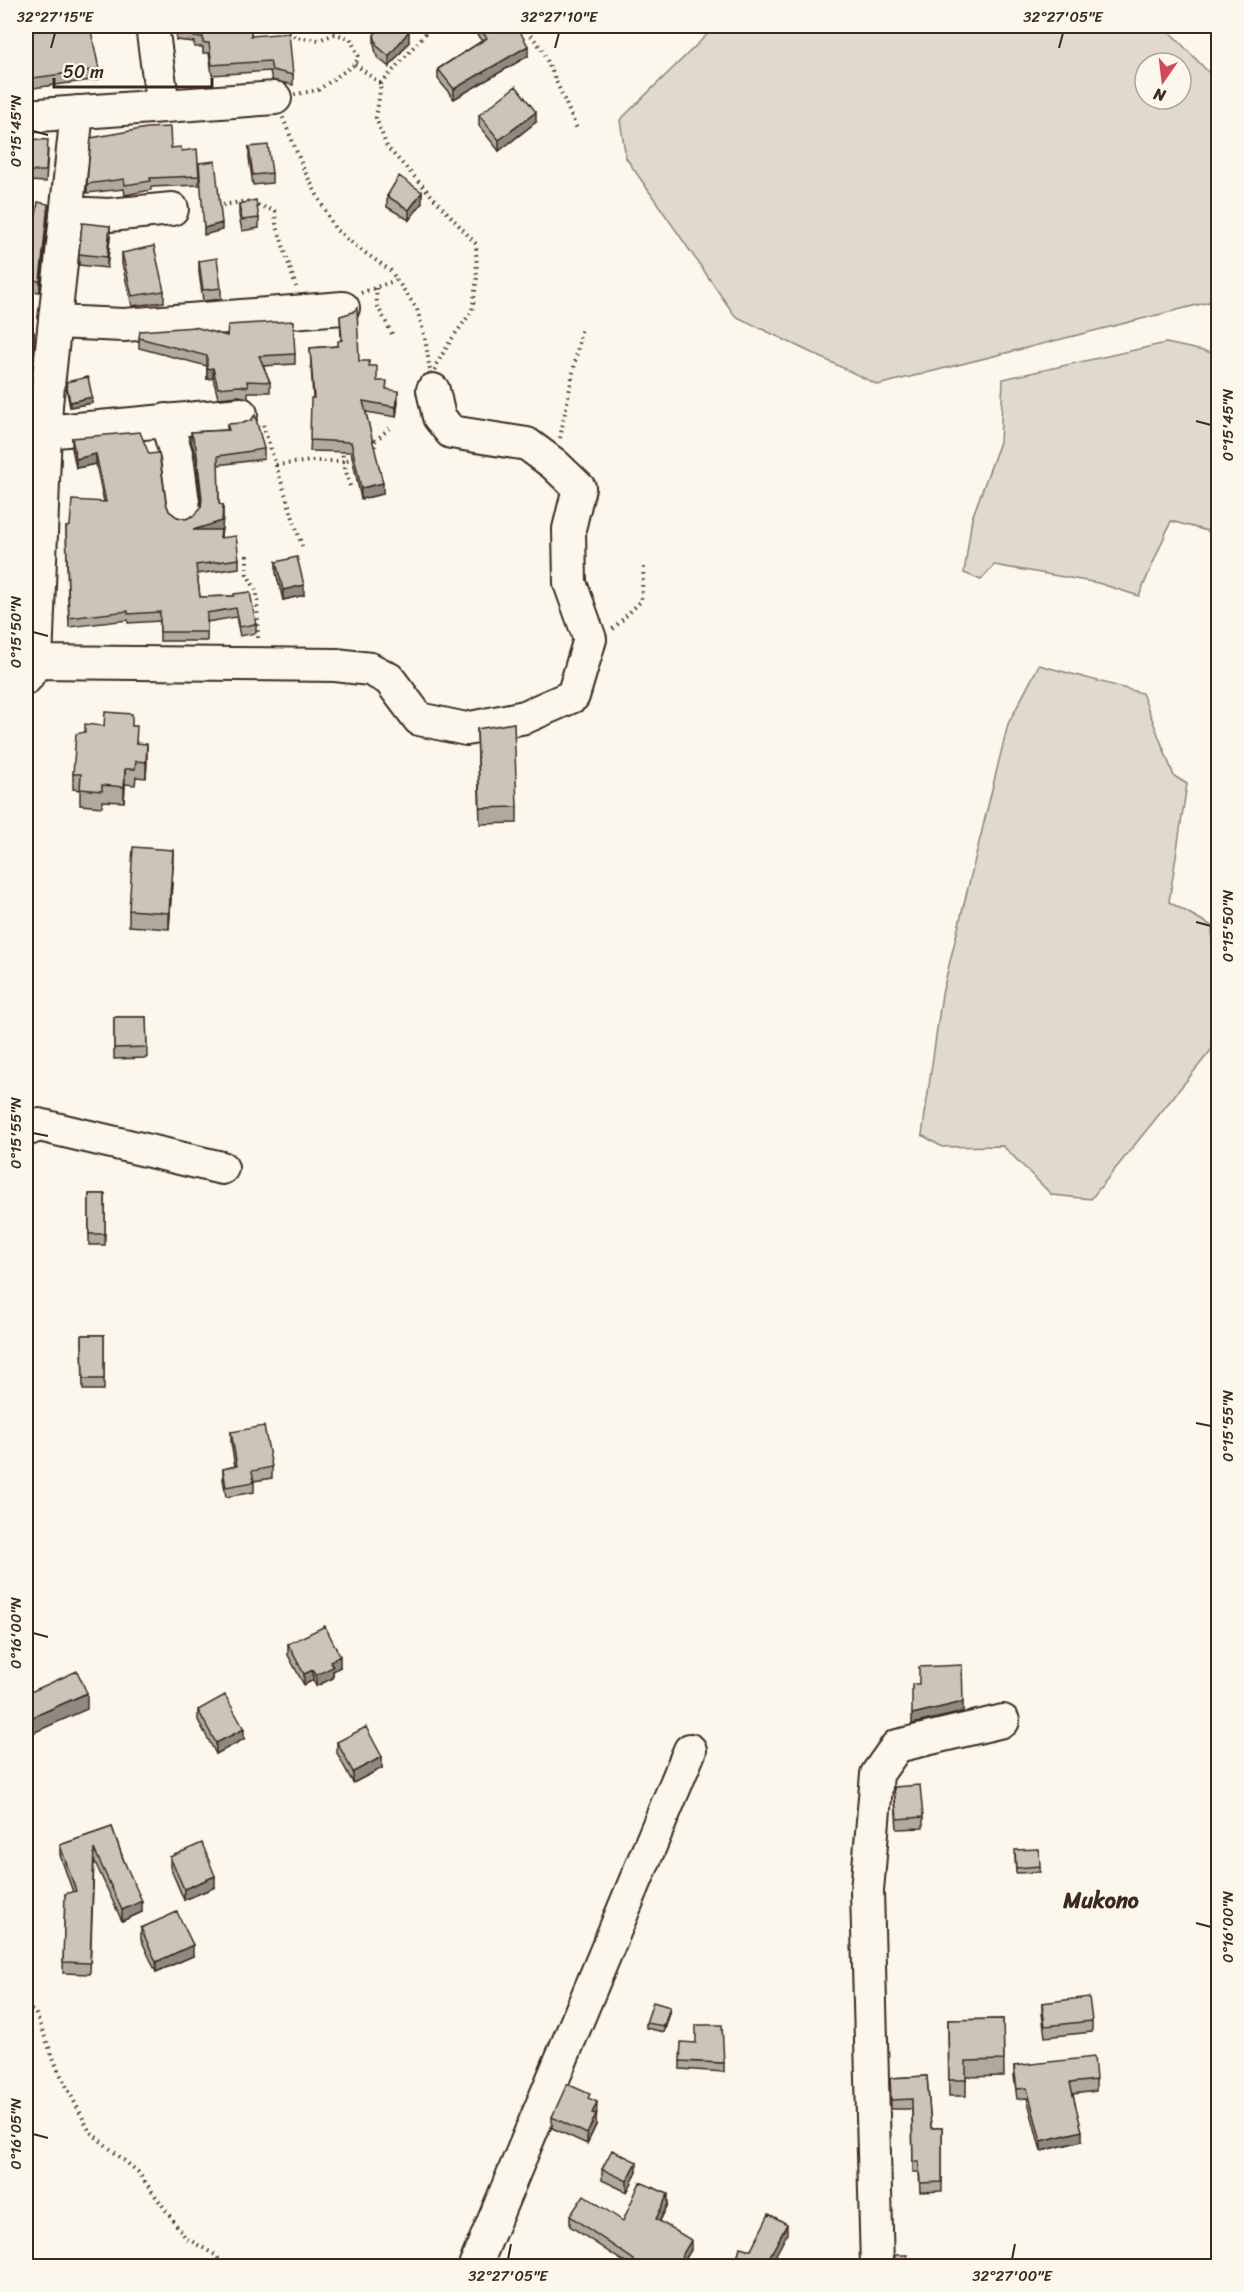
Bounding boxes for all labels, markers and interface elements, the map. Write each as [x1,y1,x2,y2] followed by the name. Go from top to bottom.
[17,4,95,30] text: 32°27'15"E
[521,4,599,30] text: 32°27'10"E
[1023,4,1104,30] text: 32°27'05"E
[54,51,212,89] scale bar
[1133,51,1193,111] north arrow
[63,56,104,88] text: 50 m
[1150,79,1169,111] text: N
[3,94,29,167] text: 0°15'45"N
[1215,388,1241,461] text: 0°15'45"N
[3,595,29,668] text: 0°15'50"N
[1215,889,1241,962] text: 0°15'50"N
[3,1096,29,1169] text: 0°15'55"N
[1215,1389,1241,1462] text: 0°15'55"N
[3,1596,29,1669] text: 0°16'00"N
[1062,1881,1139,1920] district label: Mukono
[1215,1890,1241,1963] text: 0°16'00"N
[3,2098,29,2170] text: 0°16'05"N
[468,2263,549,2289] text: 32°27'05"E
[972,2263,1053,2289] text: 32°27'00"E

